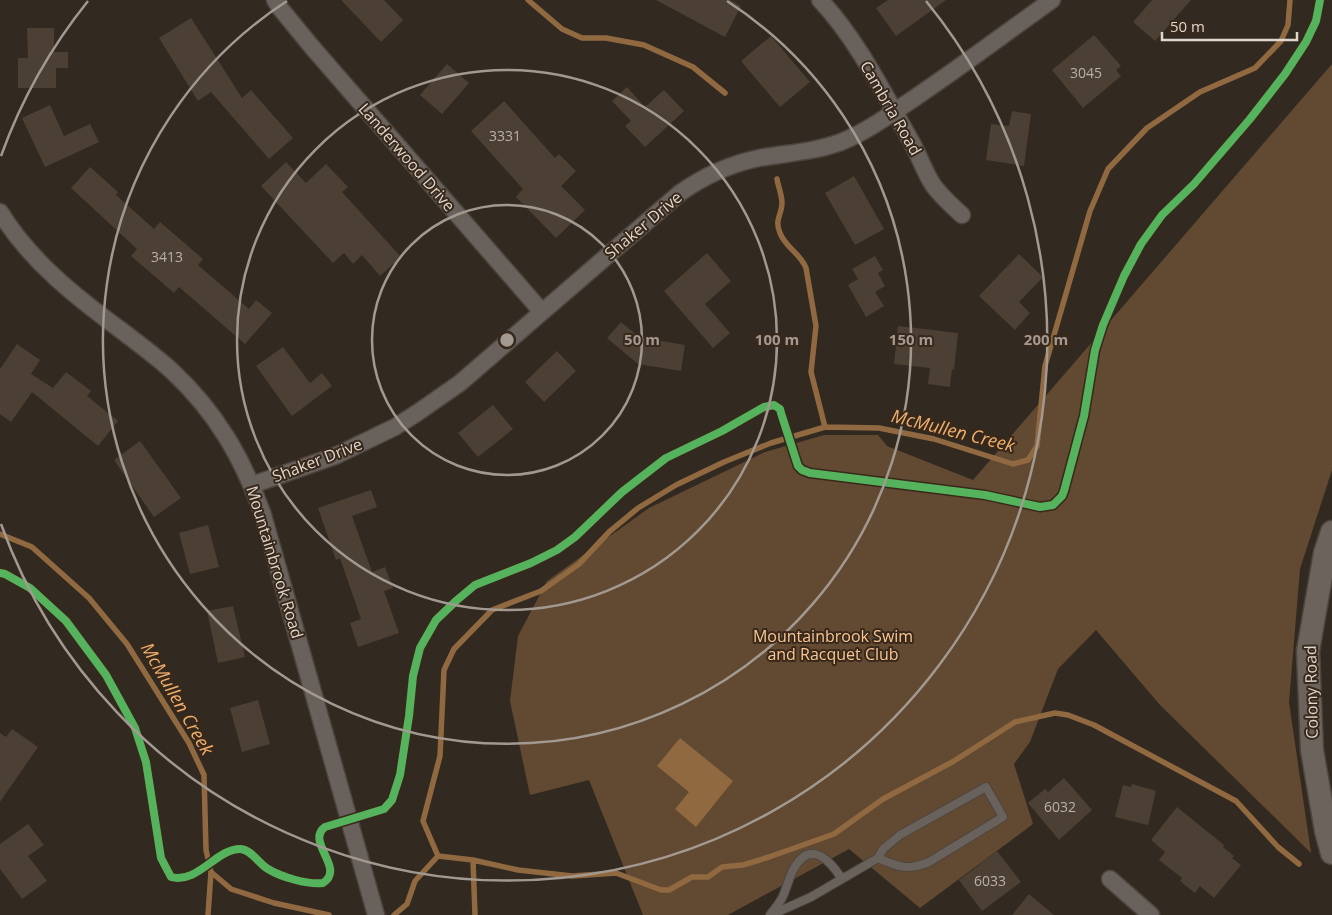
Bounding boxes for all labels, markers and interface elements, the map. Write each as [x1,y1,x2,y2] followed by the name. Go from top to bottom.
[1162,10,1297,42] scale bar
[1170,16,1205,36] text: 50 m
[855,57,927,159] street label: Cambria Road
[1070,63,1102,82] house number: 3045
[354,98,460,216] street label: Landerwood Drive
[489,126,521,145] house number: 3331
[600,186,686,264] street label: Shaker Drive
[151,247,183,266] house number: 3413
[624,329,660,349] text: 50 m
[755,329,799,349] text: 100 m
[889,329,933,349] text: 150 m
[1024,329,1068,349] text: 200 m
[498,331,516,349] centre of rings
[889,403,1019,457] water label: McMullen Creek
[269,433,365,487] street label: Shaker Drive
[241,483,309,641] street label: Mountainbrook Road
[753,625,913,665] park label: Mountainbrook Swim and Racquet Club
[136,638,220,760] water label: McMullen Creek
[1299,645,1323,739] street label: Colony Road
[1044,797,1076,816] house number: 6032
[974,871,1006,890] house number: 6033

